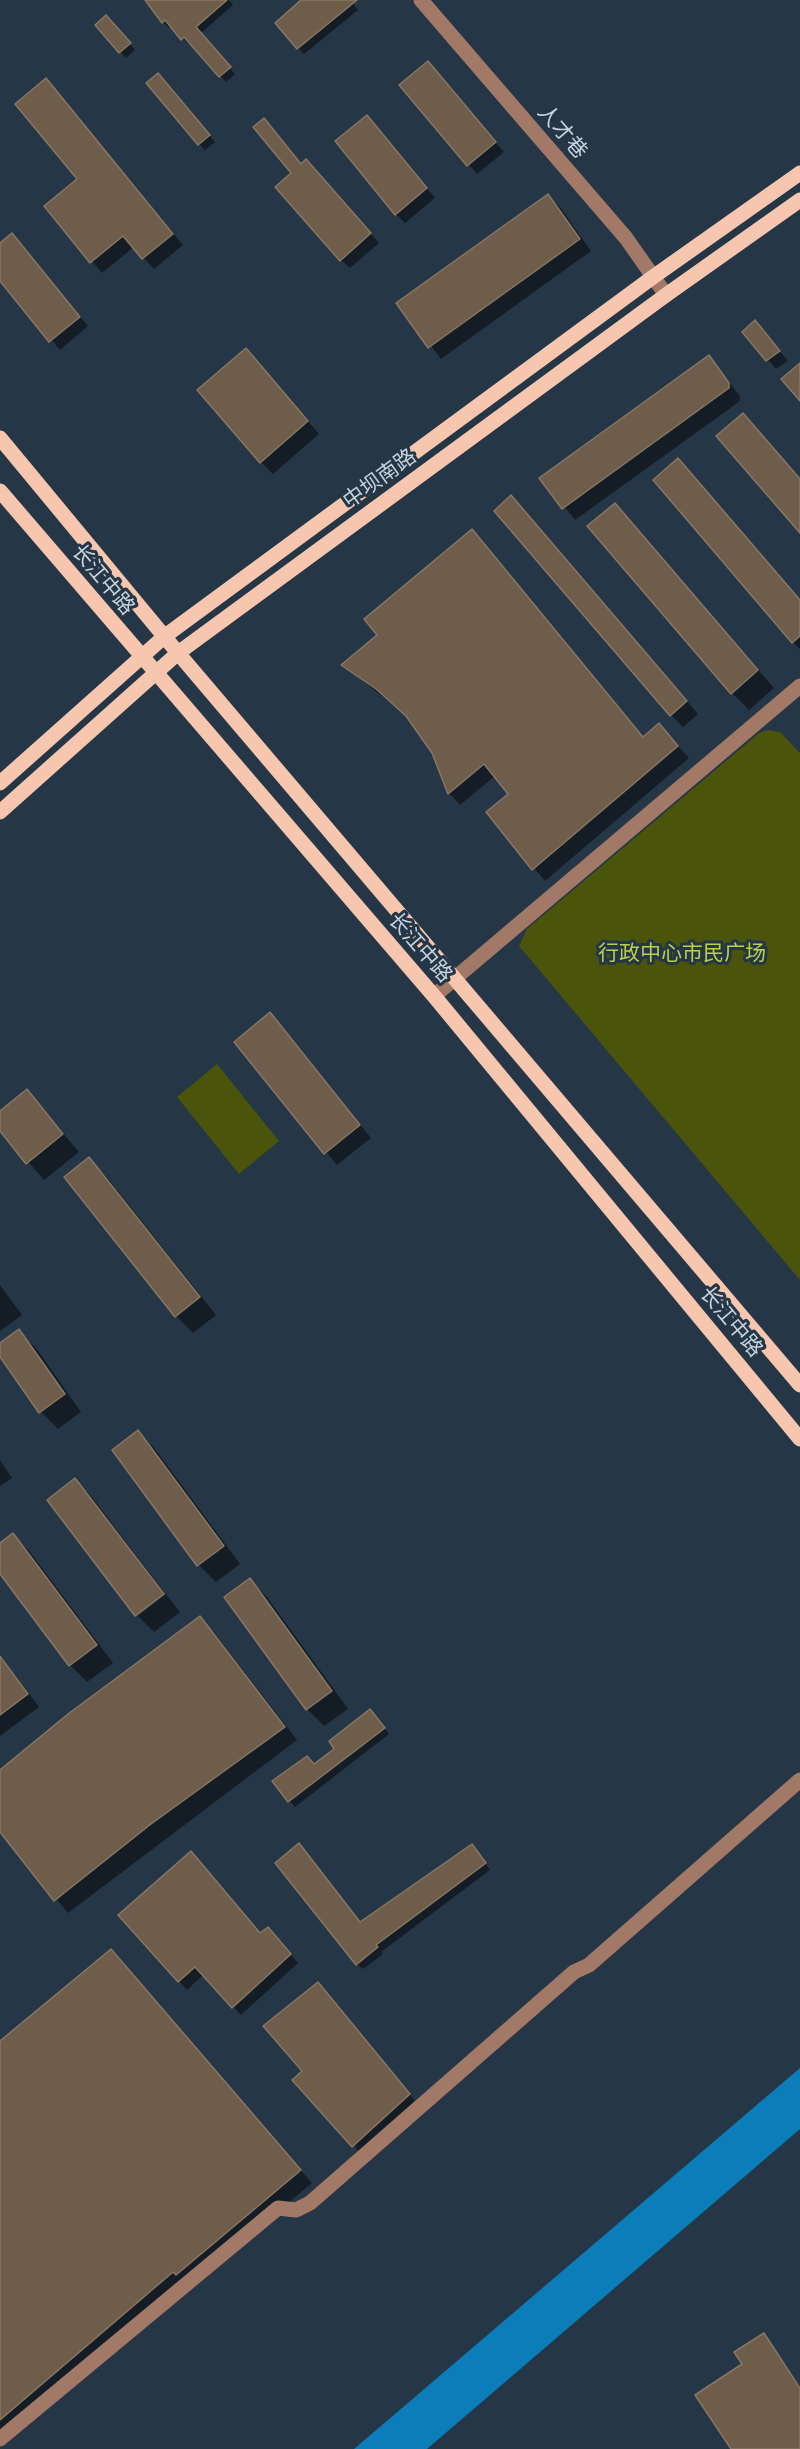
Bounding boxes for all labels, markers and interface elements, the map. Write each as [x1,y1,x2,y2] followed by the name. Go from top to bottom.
[532,100,592,164] street label: 人才巷
[339,444,421,514] street label: 中坝南路
[66,540,140,620] street label: 长江中路
[383,908,457,988] street label: 长江中路
[598,941,766,967] park label: 行政中心市民广场
[694,1282,768,1362] street label: 长江中路

